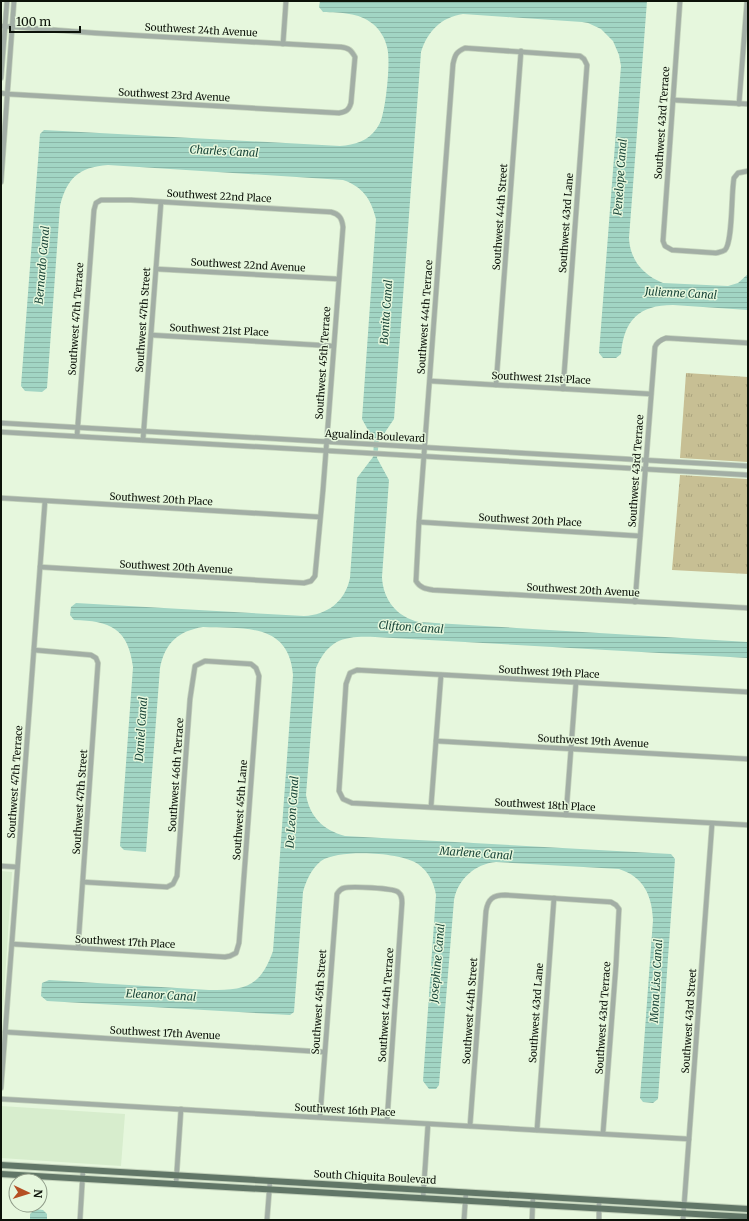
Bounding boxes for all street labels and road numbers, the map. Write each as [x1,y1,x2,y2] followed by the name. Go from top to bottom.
[144,21,258,39] street label: Southwest 24th Avenue
[652,66,672,180] street label: Southwest 43rd Terrace
[118,86,230,104] street label: Southwest 23rd Avenue
[490,163,510,271] street label: Southwest 44th Street
[556,173,576,273] street label: Southwest 43rd Lane
[166,187,272,205] street label: Southwest 22nd Place
[190,255,306,275] street label: Southwest 22nd Avenue
[415,259,435,375] street label: Southwest 44th Terrace
[66,262,86,376] street label: Southwest 47th Terrace
[133,267,153,373] street label: Southwest 47th Street
[313,306,333,420] street label: Southwest 45th Terrace
[169,321,269,339] street label: Southwest 21st Place
[491,369,591,387] street label: Southwest 21st Place
[626,414,646,528] street label: Southwest 43rd Terrace
[324,427,425,445] street label: Agualinda Boulevard
[109,490,213,508] street label: Southwest 20th Place
[478,511,582,529] street label: Southwest 20th Place
[119,558,233,576] street label: Southwest 20th Avenue
[526,581,640,599] street label: Southwest 20th Avenue
[498,663,600,681] street label: Southwest 19th Place
[166,717,186,833] street label: Southwest 46th Terrace
[5,725,25,839] street label: Southwest 47th Terrace
[537,732,649,750] street label: Southwest 19th Avenue
[70,749,90,855] street label: Southwest 47th Street
[230,759,250,861] street label: Southwest 45th Lane
[494,796,596,814] street label: Southwest 18th Place
[74,933,176,951] street label: Southwest 17th Place
[376,947,396,1063] street label: Southwest 44th Terrace
[309,949,329,1055] street label: Southwest 45th Street
[460,957,480,1065] street label: Southwest 44th Street
[593,961,613,1075] street label: Southwest 43rd Terrace
[526,963,546,1063] street label: Southwest 43rd Lane
[679,968,699,1074] street label: Southwest 43rd Street
[109,1024,221,1042] street label: Southwest 17th Avenue
[294,1101,396,1119] street label: Southwest 16th Place
[313,1167,437,1187] street label: South Chiquita Boulevard

